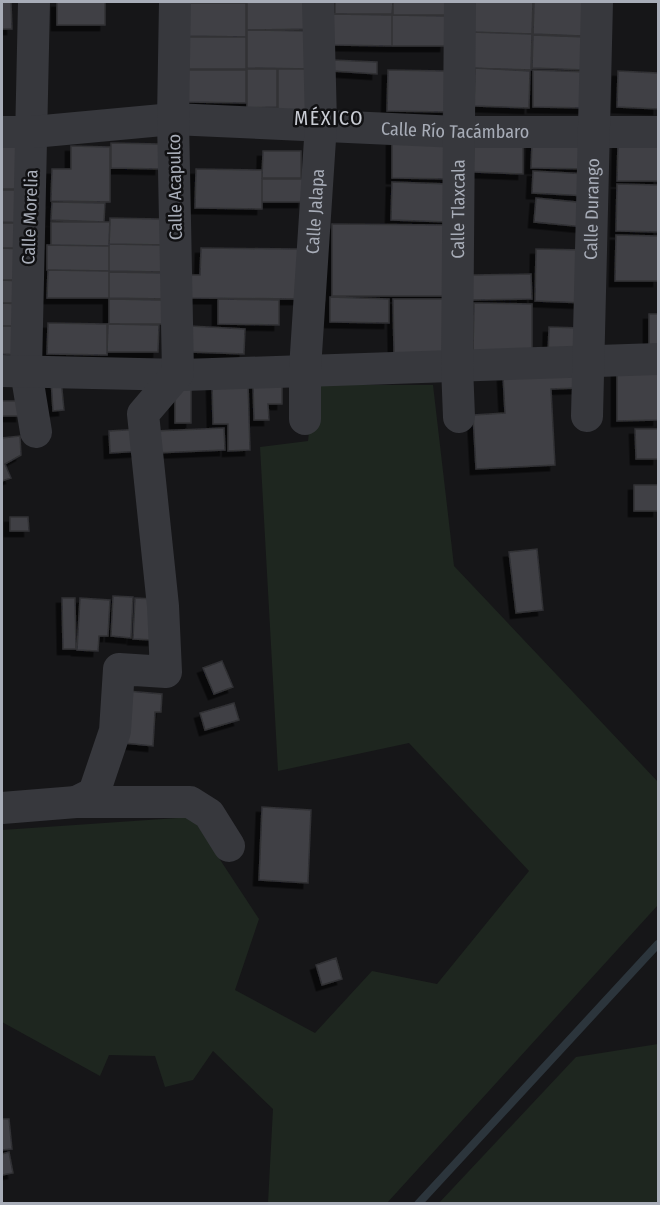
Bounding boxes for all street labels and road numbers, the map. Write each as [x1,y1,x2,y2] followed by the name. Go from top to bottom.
[381,118,529,143] street label: Calle Río Tacámbaro
[163,134,187,240] street label: Calle Acapulco
[580,158,604,260] street label: Calle Durango
[447,159,470,259] street label: Calle Tlaxcala
[302,168,329,255] street label: Calle Jalapa
[17,169,43,265] street label: Calle Morelia

